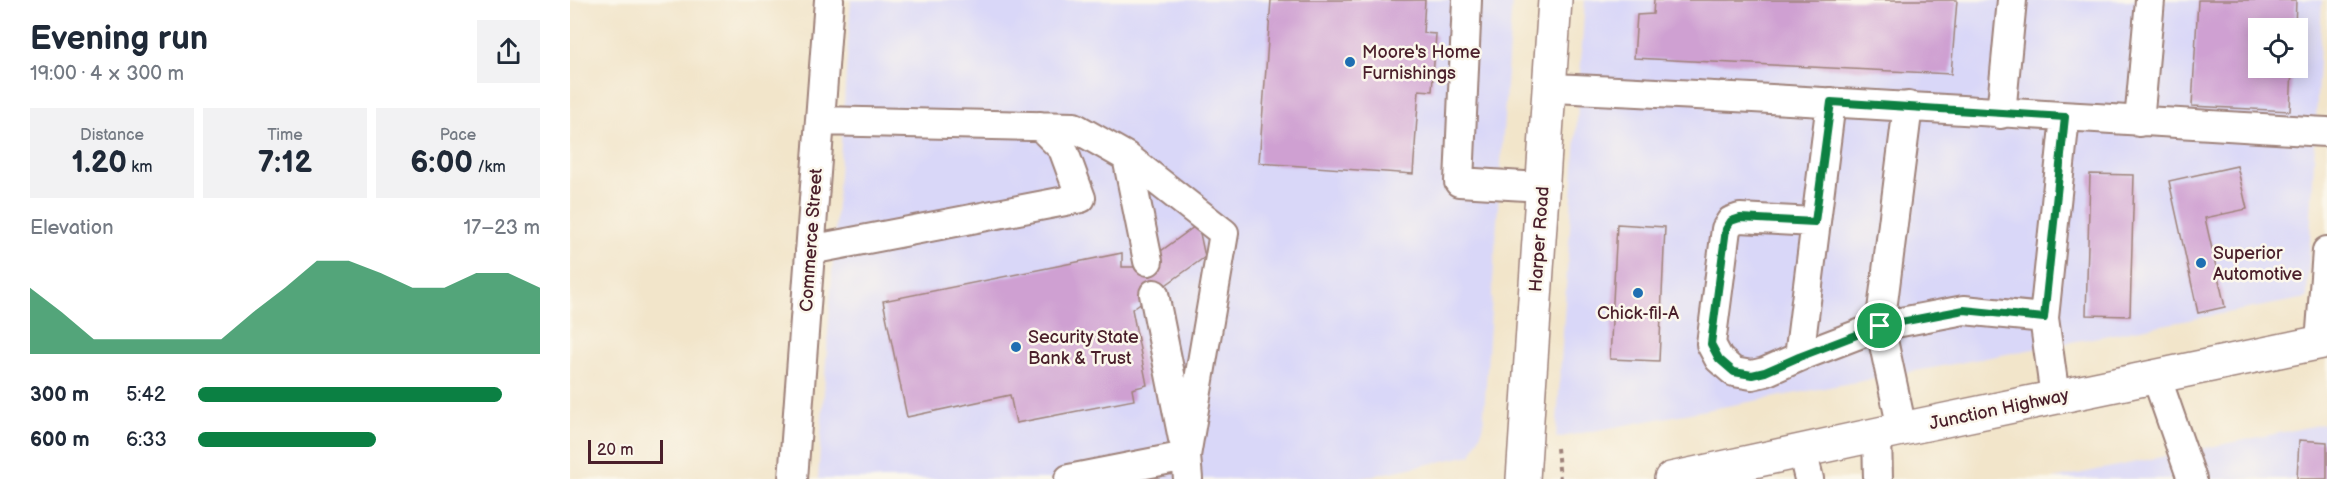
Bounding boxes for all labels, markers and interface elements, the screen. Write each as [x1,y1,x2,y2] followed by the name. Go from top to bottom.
[2248,18,2308,78] map controls
[2248,18,2308,78] button: locate
[30,19,208,59] text: Evening run
[477,20,540,83] button: share
[1362,42,1481,84] place label: Moore's Home Furnishings
[1343,55,1357,69] marker: Moore's Home Furnishings
[30,62,184,86] text: 19:00 · 4 × 300 m
[80,126,144,145] text: Distance
[267,126,303,145] text: Time
[440,126,476,145] text: Pace
[72,145,127,181] text: 1.20
[258,145,312,181] text: 7:12
[410,145,473,181] text: 6:00
[127,158,152,177] text: km
[473,158,506,177] text: /km
[796,167,827,312] street label: Commerce Street
[1525,186,1554,293] street label: Harper Road
[30,216,113,240] text: Elevation
[464,216,540,240] text: 17–23 m
[2213,243,2302,285] place label: Superior Automotive
[2194,256,2208,270] marker: Superior Automotive
[1631,286,1645,300] marker: Chick-fil-A
[1854,300,1905,351] pin
[1597,303,1679,324] place label: Chick-fil-A
[1863,309,1896,342] icon: arrive
[1028,327,1139,369] place label: Security State Bank & Trust
[1009,340,1023,354] marker: Security State Bank & Trust
[30,383,89,407] text: 300 m
[126,383,166,407] text: 5:42
[1928,384,2072,435] street label: Junction Highway
[30,428,90,452] text: 600 m
[126,428,167,452] text: 6:33
[588,437,663,464] scale bar
[597,441,633,460] text: 20 m

